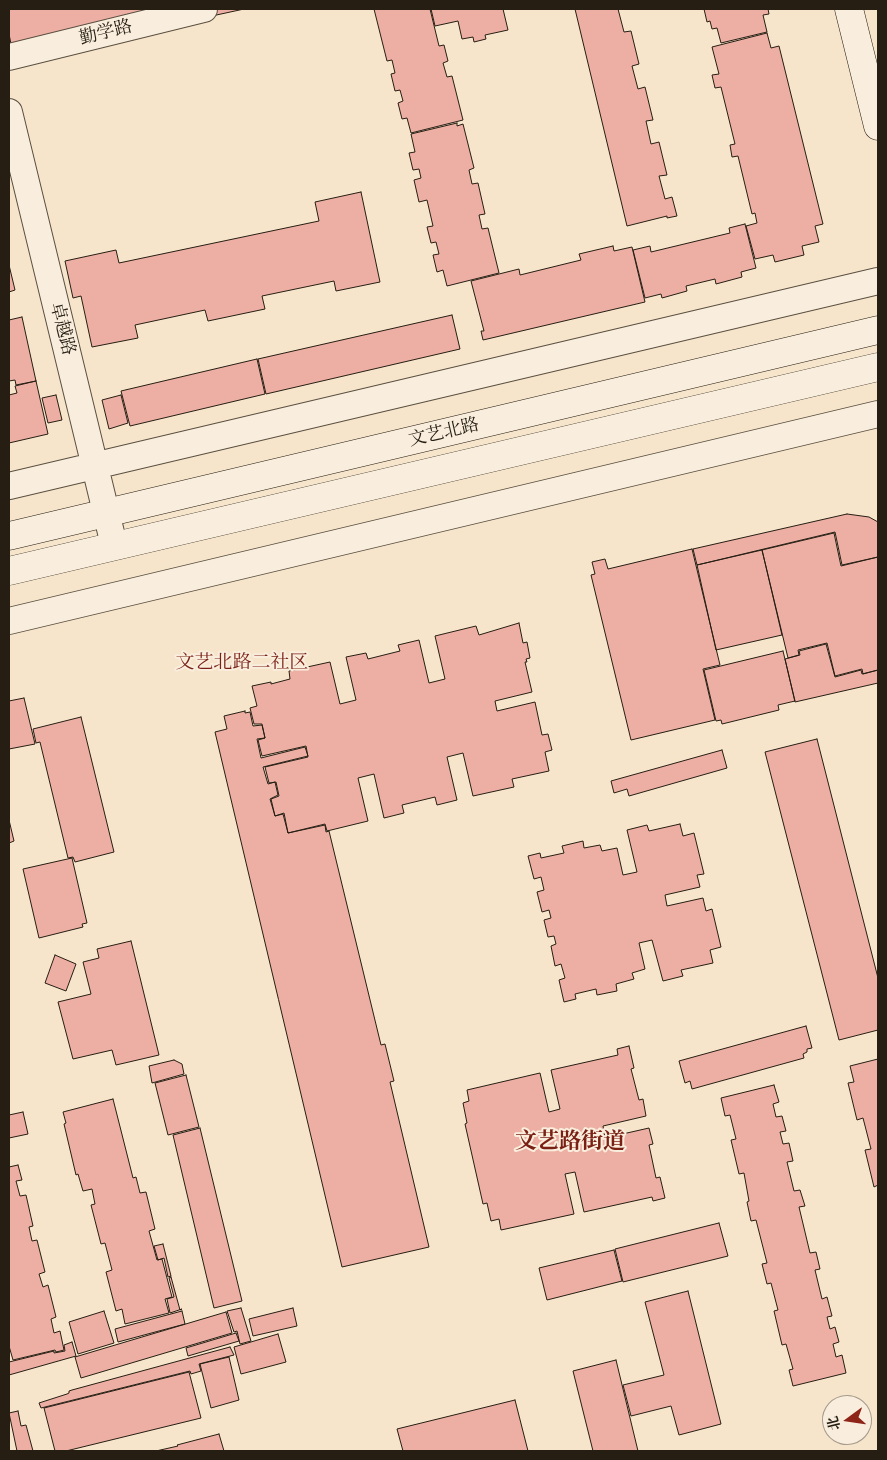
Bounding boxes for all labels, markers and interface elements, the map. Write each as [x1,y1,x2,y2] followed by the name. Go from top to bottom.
[77,16,135,50] street label: 勤学路
[45,300,79,358] street label: 卓越路
[406,414,482,452] street label: 文艺北路
[176,652,308,674] district label: 文艺北路二社区
[515,1129,625,1155] district label: 文艺路街道
[822,1395,872,1445] north arrow
[822,1414,845,1433] text: 北

